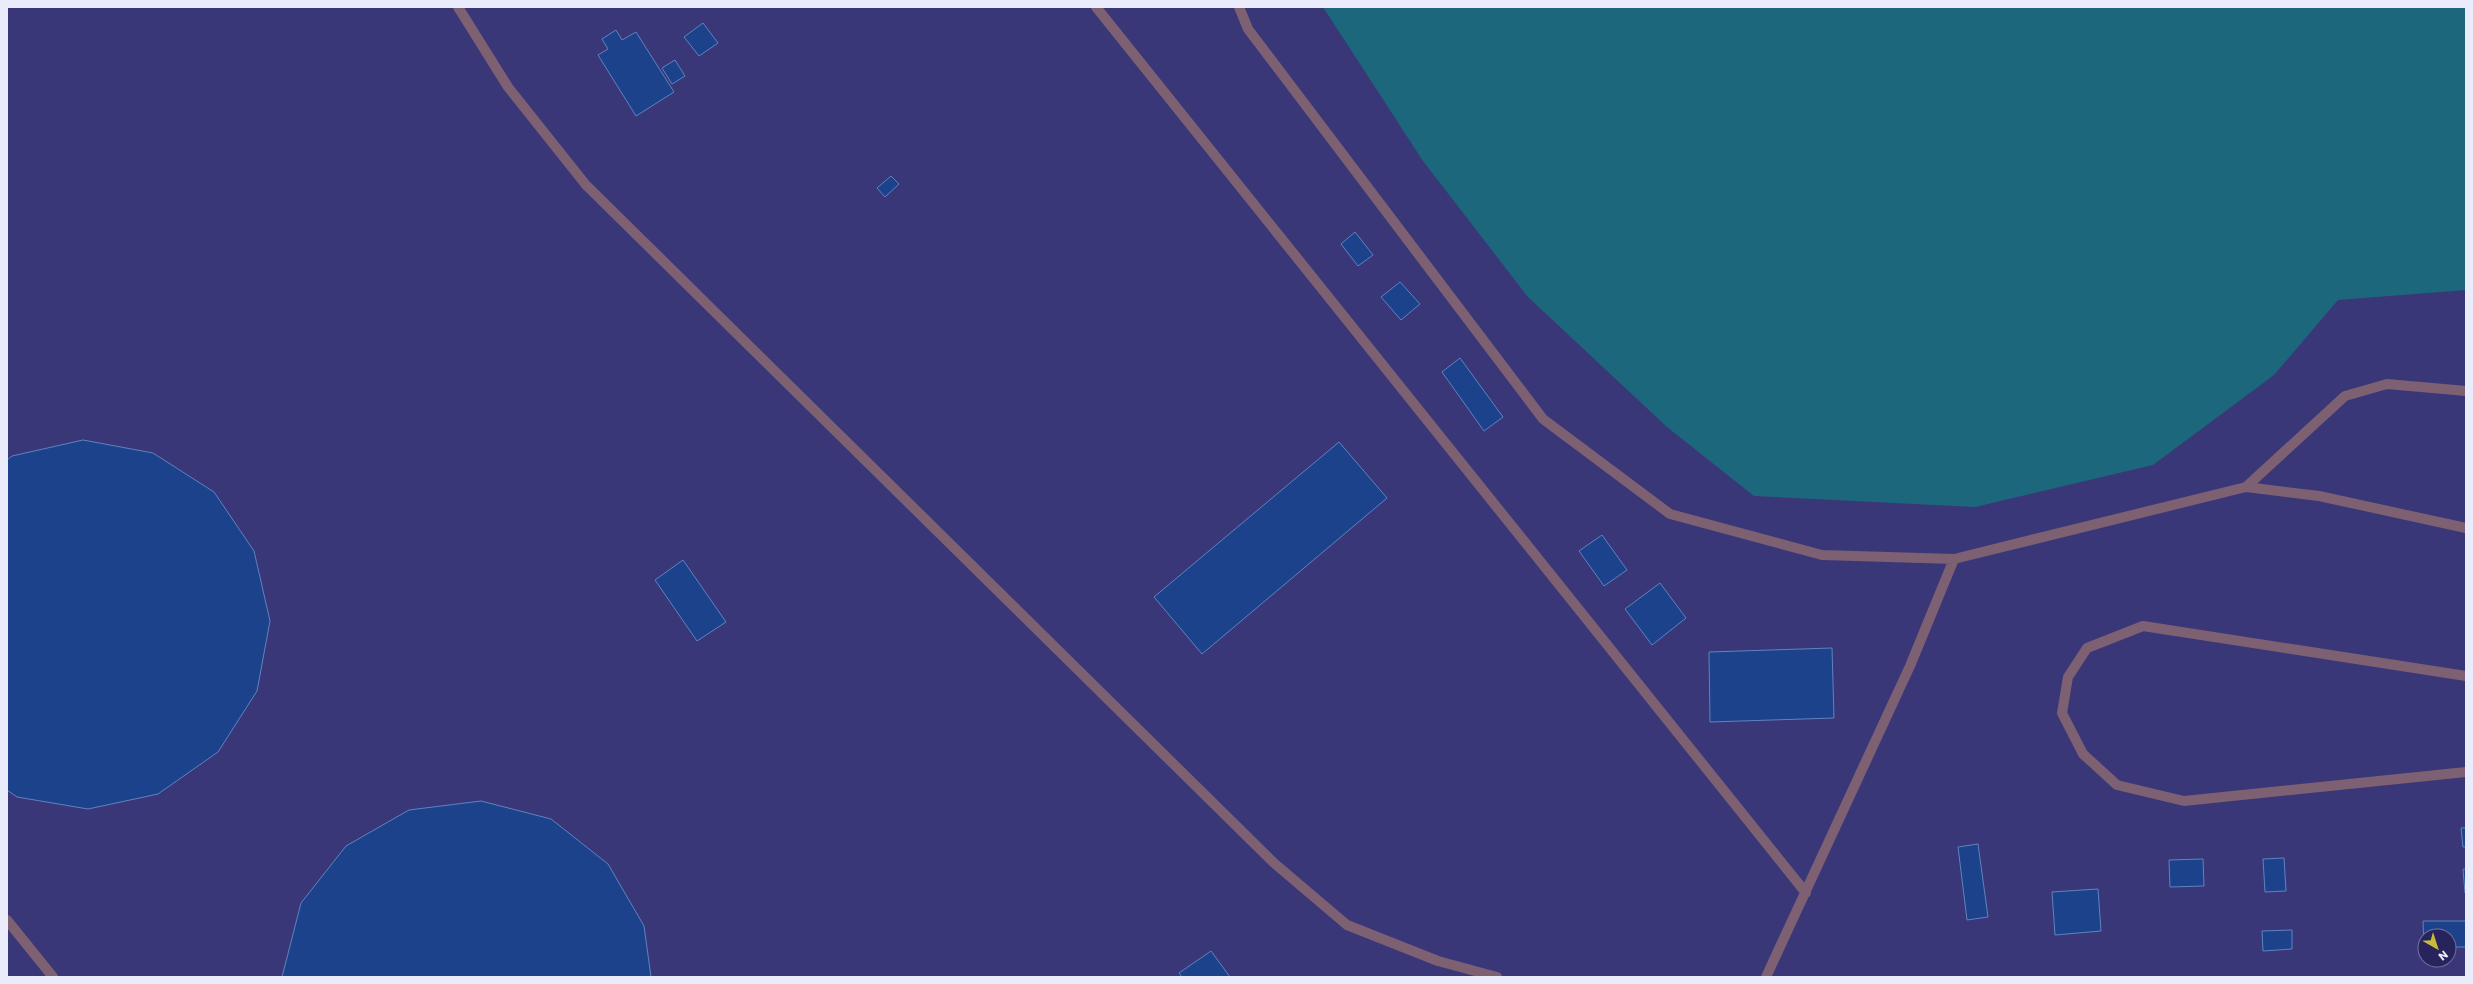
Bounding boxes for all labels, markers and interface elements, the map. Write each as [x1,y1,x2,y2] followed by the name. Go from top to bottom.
[2417,928,2457,968] north arrow
[2435,947,2452,965] text: N

